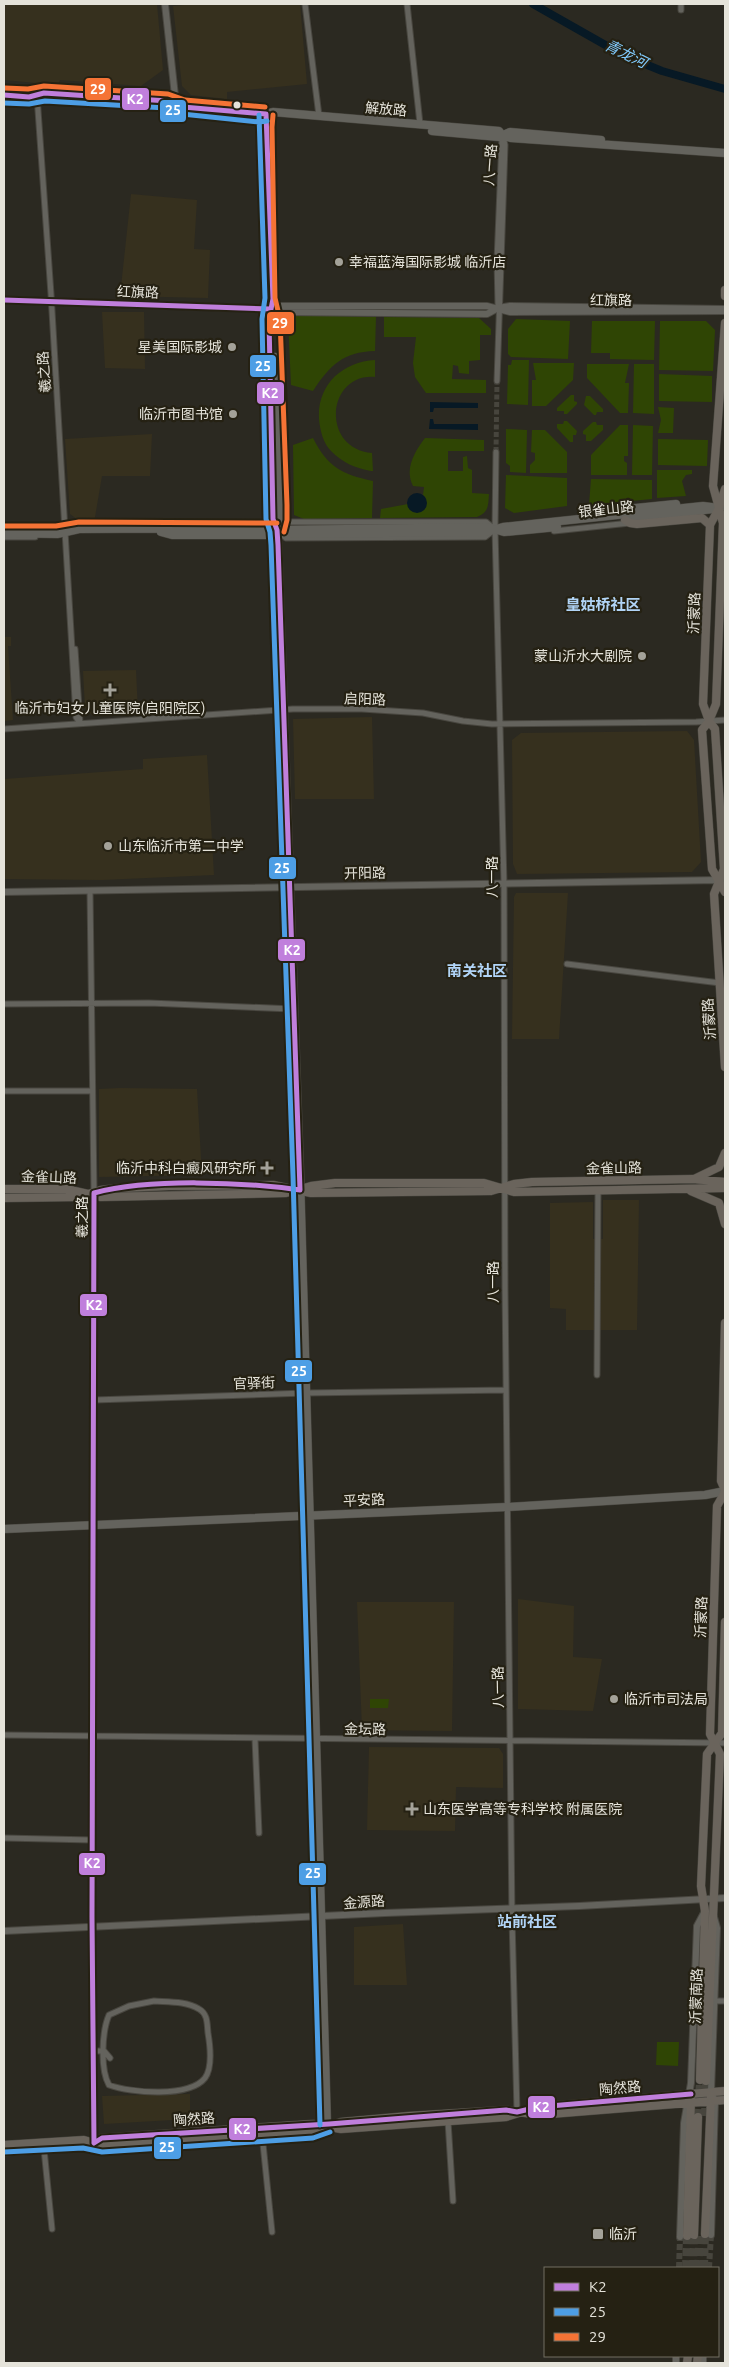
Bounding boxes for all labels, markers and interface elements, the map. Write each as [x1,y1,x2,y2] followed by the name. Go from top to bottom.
[602,36,653,72] water label: 青龙河
[84,77,112,101] line badge: 29
[90,81,106,97] text: 29
[121,87,150,111] line badge: K2
[126,91,144,107] text: K2
[159,99,187,123] line badge: 25
[364,99,408,119] street label: 解放路
[232,100,242,110] unlabelled marker
[165,102,181,118] text: 25
[481,143,499,187] street label: 八一路
[349,254,506,270] place label: 幸福蓝海国际影城 临沂店
[333,256,345,268] marker: 幸福蓝海国际影城 临沂店
[117,283,159,301] street label: 红旗路
[590,292,632,308] street label: 红旗路
[266,311,295,335] line badge: 29
[272,315,288,331] text: 29
[138,339,222,355] place label: 星美国际影城
[226,341,238,353] marker: 星美国际影城
[35,350,53,394] street label: 羲之路
[249,354,277,378] line badge: 25
[255,358,271,374] text: 25
[256,381,285,405] line badge: K2
[261,385,279,401] text: K2
[139,406,223,422] place label: 临沂市图书馆
[227,408,239,420] marker: 临沂市图书馆
[577,498,635,520] street label: 银雀山路
[685,592,703,634] street label: 沂蒙路
[565,596,641,613] district label: 皇姑桥社区
[534,648,632,664] place label: 蒙山沂水大剧院
[636,650,648,662] marker: 蒙山沂水大剧院
[103,683,117,697] marker: 临沂市妇女儿童医院(启阳院区)
[344,690,386,708] street label: 启阳路
[15,700,205,716] place label: 临沂市妇女儿童医院(启阳院区)
[118,838,244,854] place label: 山东临沂市第二中学
[102,840,114,852] marker: 山东临沂市第二中学
[268,856,297,880] line badge: 25
[484,856,500,898] street label: 八一路
[274,860,290,876] text: 25
[344,865,386,881] street label: 开阳路
[277,938,306,962] line badge: K2
[283,942,301,958] text: K2
[447,962,507,979] district label: 南关社区
[700,997,718,1041] street label: 沂蒙路
[116,1160,256,1176] place label: 临沂中科白癜风研究所
[586,1160,642,1176] street label: 金雀山路
[260,1161,274,1175] marker: 临沂中科白癜风研究所
[21,1168,77,1186] street label: 金雀山路
[74,1196,90,1238] street label: 羲之路
[485,1261,501,1303] street label: 八一路
[79,1293,108,1317] line badge: K2
[85,1297,103,1313] text: K2
[284,1359,313,1383] line badge: 25
[291,1363,307,1379] text: 25
[233,1374,275,1392] street label: 官驿街
[343,1491,385,1509] street label: 平安路
[692,1596,710,1638] street label: 沂蒙路
[490,1666,506,1708] street label: 八一路
[624,1691,708,1707] place label: 临沂市司法局
[608,1693,620,1705] marker: 临沂市司法局
[344,1721,386,1737] street label: 金坛路
[423,1801,622,1817] place label: 山东医学高等专科学校 附属医院
[405,1802,419,1816] marker: 山东医学高等专科学校 附属医院
[78,1852,106,1876] line badge: K2
[83,1855,101,1871] text: K2
[298,1862,327,1886] line badge: 25
[305,1865,321,1881] text: 25
[342,1893,386,1911] street label: 金源路
[497,1913,557,1930] district label: 站前社区
[687,1968,705,2024] street label: 沂蒙南路
[598,2078,642,2098] street label: 陶然路
[527,2095,556,2119] line badge: K2
[532,2099,550,2115] text: K2
[172,2110,216,2128] street label: 陶然路
[228,2117,257,2141] line badge: K2
[233,2121,251,2137] text: K2
[153,2136,182,2160] line badge: 25
[159,2139,175,2155] text: 25
[609,2226,637,2242] place label: 临沂
[591,2227,605,2241] marker: 临沂
[544,2267,719,2357] legend
[589,2278,607,2295] text: K2
[589,2303,606,2320] text: 25
[589,2328,606,2345] text: 29

